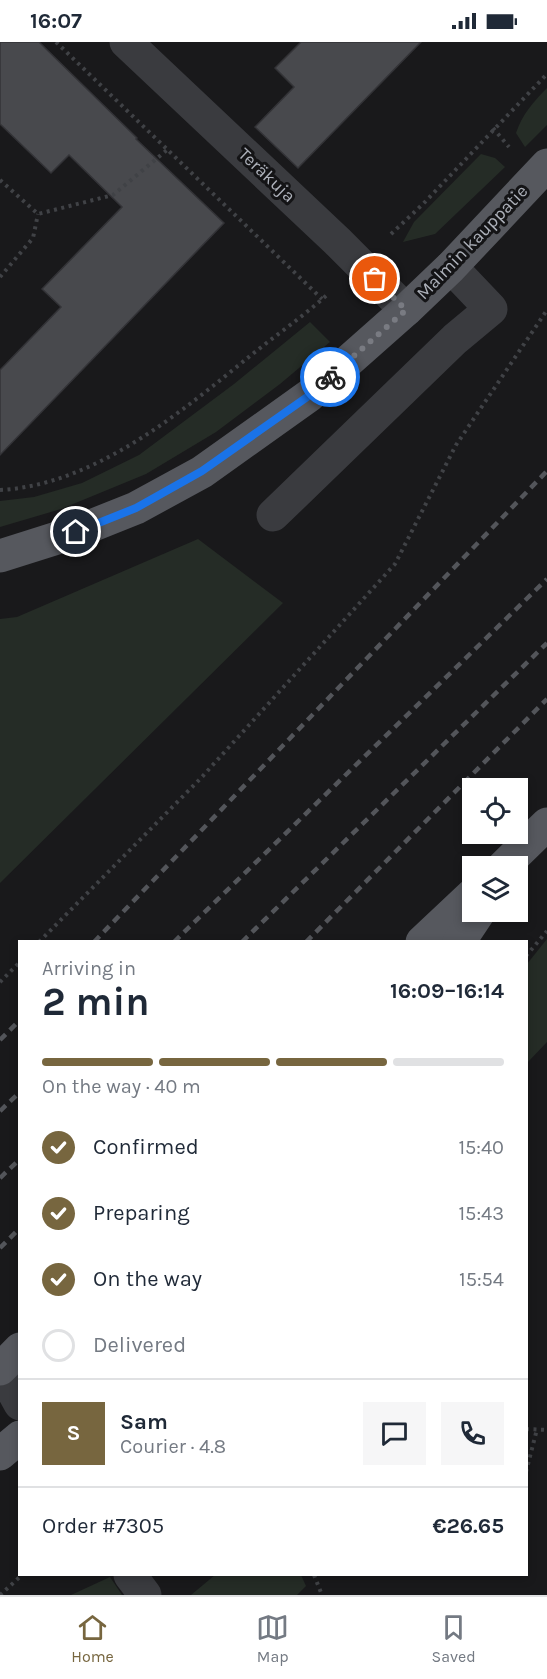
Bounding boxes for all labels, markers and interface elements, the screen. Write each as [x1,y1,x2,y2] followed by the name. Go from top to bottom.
[30,8,82,34] text: 16:07
[234,143,300,207] street label: Teräkuja
[412,180,532,304] street label: Malmin kauppatie
[349,253,400,304] pin
[358,262,391,295] icon: bag
[300,347,360,407] courier
[314,361,347,394] icon: bike
[50,506,101,557] pin
[59,515,92,548] icon: home
[462,778,528,922] map controls
[462,778,528,844] button: locate
[462,856,528,922] button: layers
[42,957,136,980] text: Arriving in
[390,978,504,1004] text: 16:09–16:14
[42,979,150,1025] text: 2 min
[42,1075,201,1098] text: On the way · 40 m
[42,1131,75,1164] icon: check
[93,1134,199,1160] text: Confirmed
[458,1136,504,1159] text: 15:40
[42,1197,75,1230] icon: check
[93,1200,190,1226] text: Preparing
[459,1202,504,1225] text: 15:43
[42,1263,75,1296] icon: check
[93,1266,202,1292] text: On the way
[459,1268,504,1291] text: 15:54
[93,1332,186,1358] text: Delivered
[363,1402,426,1465] button: chat
[441,1402,504,1465] button: phone
[120,1409,168,1435] text: Sam
[66,1420,81,1446] text: S
[120,1435,226,1458] text: Courier · 4.8
[42,1513,164,1539] text: Order #7305
[433,1513,504,1539] text: €26.65
[71,1611,114,1666] tab: Home
[256,1611,289,1666] tab: Map
[432,1611,476,1666] tab: Saved

